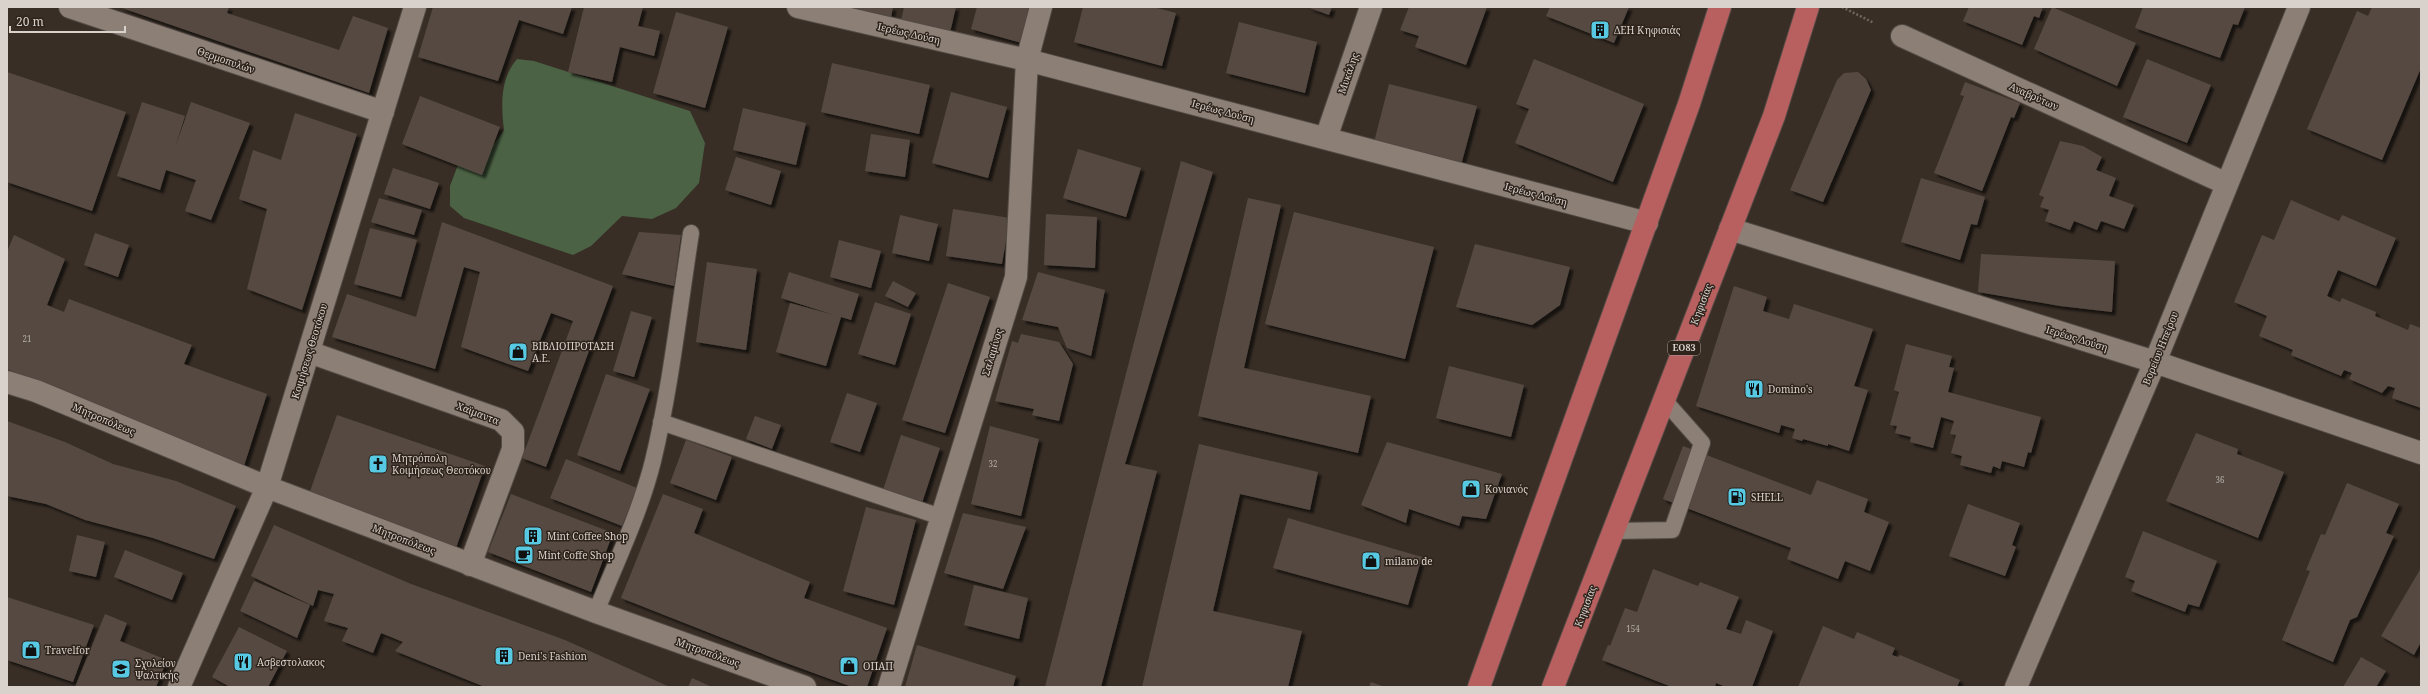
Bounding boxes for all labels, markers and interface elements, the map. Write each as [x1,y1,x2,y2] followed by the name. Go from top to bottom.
[10,8,125,34] scale bar
[16,13,44,30] text: 20 m
[876,19,942,47] street label: Ιερέως Δούση
[1589,19,1611,41] building icon: ΔΕΗ Κηφισιάς
[1614,23,1681,37] place label: ΔΕΗ Κηφισιάς
[195,44,257,76] street label: Θερμοπυλών
[1334,50,1362,95] street label: Μυκάλης
[2007,79,2061,113] street label: Αναβρύτων
[1190,96,1256,126] street label: Ιερέως Δούση
[1503,179,1569,209] street label: Ιερέως Δούση
[1687,281,1715,327] street label: Κηφισίας
[288,302,330,400] street label: Κοιμήσεως Θεοτόκου
[2139,309,2181,387] street label: Βορείου Ηπείρου
[2044,322,2110,354] street label: Ιερέως Δούση
[978,326,1006,377] street label: Σαλαμίνος
[23,333,31,344] house number: 21
[532,339,614,365] place label: ΒΙΒΛΙΟΠΡΟΤΑΣΗ Α.Ε.
[507,341,529,363] shop icon: ΒΙΒΛΙΟΠΡΟΤΑΣΗ Α.Ε.
[1668,341,1700,355] road number: ΕΟ83
[1743,378,1765,400] restaurant icon: Domino's
[1768,382,1813,396] place label: Domino's
[455,398,502,428] street label: Χαϊμαντα
[71,400,138,439] street label: Μητροπόλεως
[392,451,491,477] place label: Μητρόπολη Κοιμήσεως Θεοτόκου
[367,453,389,475] church icon: Μητρόπολη Κοιμήσεως Θεοτόκου
[989,458,997,469] house number: 32
[2216,474,2225,485] house number: 36
[1460,478,1482,500] shop icon: Κονιανός
[1485,482,1528,496] place label: Κονιανός
[1726,486,1748,508] fuel station icon: SHELL
[1751,490,1783,504] place label: SHELL
[370,521,438,558] street label: Μητροπόλεως
[522,525,544,547] building icon: Mint Coffee Shop
[547,529,628,543] place label: Mint Coffee Shop
[513,544,535,566] cafe icon: Mint Coffe Shop
[538,548,614,562] place label: Mint Coffe Shop
[1360,550,1382,572] shop icon: milano de
[1385,554,1433,568] place label: milano de
[1571,583,1599,629] street label: Κηφισίας
[1626,623,1640,634] house number: 154
[674,634,742,670] street label: Μητροπόλεως
[20,639,42,661] shop icon: Travelfor
[45,643,90,657] place label: Travelfor
[493,645,515,667] building icon: Deni's Fashion
[518,649,588,663] place label: Deni's Fashion
[232,651,254,673] restaurant icon: Ασβεστολακος
[257,655,325,669] place label: Ασβεστολακος
[838,655,860,677] shop icon: ΟΠΑΠ
[135,656,179,682] place label: Σχολείον Ψαλτικής
[110,658,132,680] school or university icon: Σχολείον Ψαλτικής
[863,659,893,673] place label: ΟΠΑΠ

